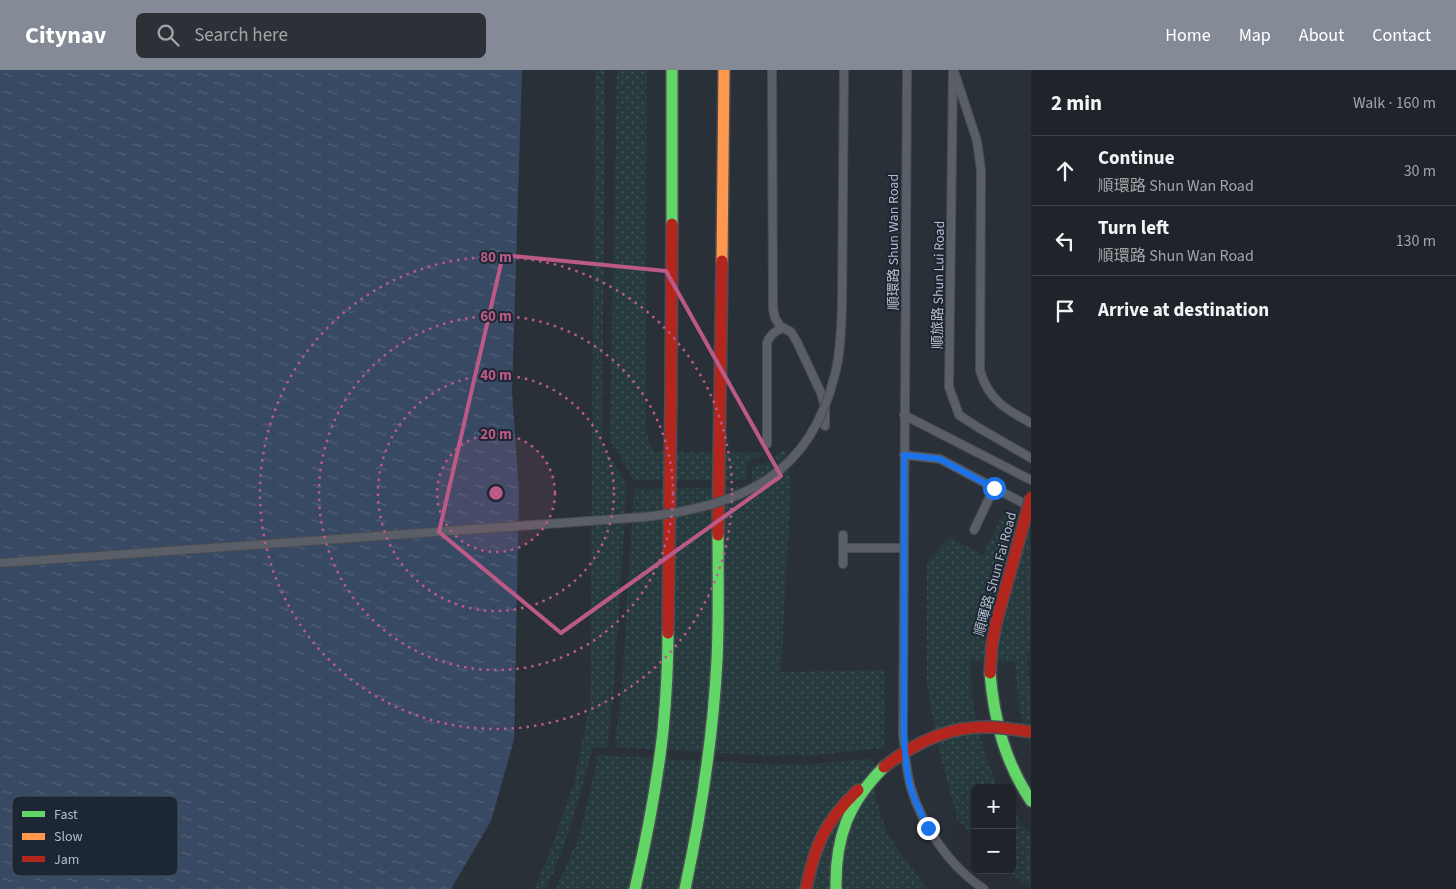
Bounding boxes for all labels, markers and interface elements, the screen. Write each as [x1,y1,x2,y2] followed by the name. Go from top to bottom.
[136,13,486,58] search box
[25,18,106,53] text: Citynav
[154,21,182,49] icon: search
[194,22,288,49] text: Search here
[1165,23,1211,48] text: Home
[1239,23,1271,48] text: Map
[1299,23,1344,48] text: About
[1372,23,1431,48] text: Contact
[1051,88,1102,118] text: 2 min
[1353,92,1436,114] text: Walk · 160 m
[1098,145,1175,172] text: Continue
[1051,157,1079,185] icon: ahead
[1404,160,1436,182] text: 30 m
[884,174,904,310] street label: 順環路 Shun Wan Road
[1098,175,1254,197] text: 順環路 Shun Wan Road
[1098,215,1169,242] text: Turn left
[928,221,950,349] street label: 順旅路 Shun Lui Road
[1051,227,1079,255] icon: left
[1396,230,1436,252] text: 130 m
[1098,245,1254,267] text: 順環路 Shun Wan Road
[480,247,512,268] text: 80 m
[1051,297,1079,325] icon: arrive
[1098,297,1269,324] text: Arrive at destination
[480,306,512,327] text: 60 m
[480,365,512,386] text: 40 m
[480,424,512,445] text: 20 m
[983,477,1006,500] route start
[487,484,505,502] centre of rings
[970,510,1022,639] street label: 順暉路 Shun Fai Road
[971,784,1016,874] map controls
[971,784,1016,829] button: +
[12,796,178,876] legend
[54,805,78,825] text: Fast
[917,817,940,840] route end
[54,827,83,847] text: Slow
[971,829,1016,874] button: −
[54,850,79,870] text: Jam

